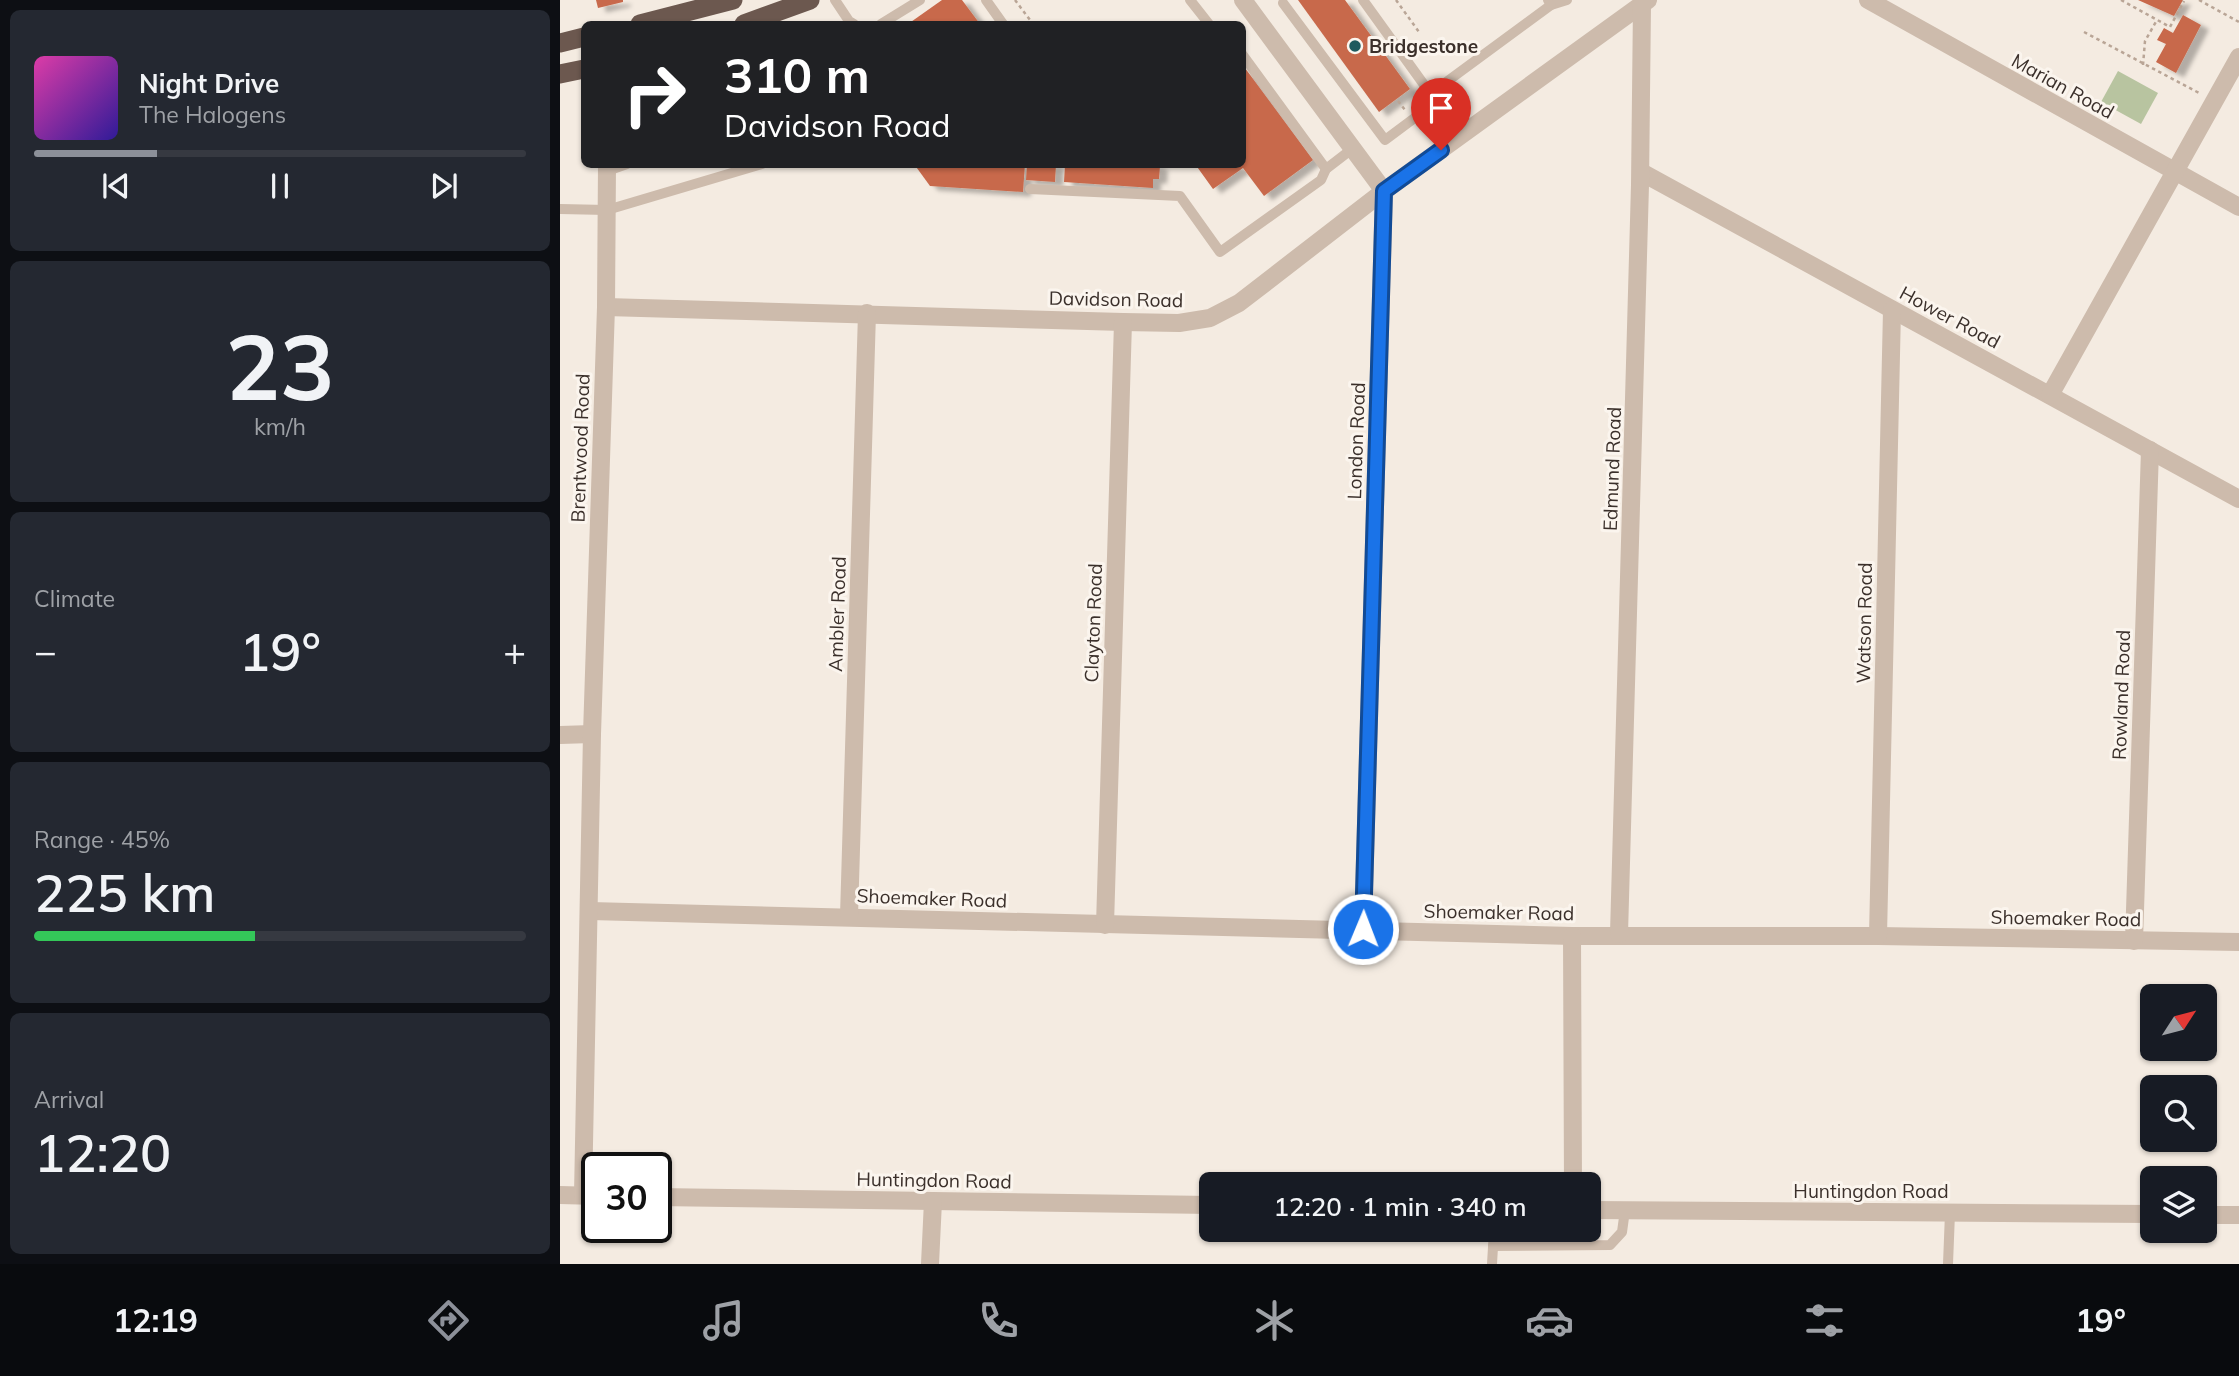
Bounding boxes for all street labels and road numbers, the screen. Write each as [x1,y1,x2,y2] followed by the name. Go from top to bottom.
[2008,48,2118,124] street label: Marian Road
[1896,280,2004,354] street label: Hower Road
[1049,286,1183,312] street label: Davidson Road
[565,373,595,523] street label: Brentwood Road
[1342,382,1370,500] street label: London Road
[1598,407,1626,531] street label: Edmund Road
[823,556,851,672] street label: Ambler Road
[1851,562,1877,684] street label: Watson Road
[1079,563,1107,683] street label: Clayton Road
[2107,630,2135,760] street label: Rowland Road
[856,883,1008,913] street label: Shoemaker Road
[1424,899,1574,925] street label: Shoemaker Road
[1991,905,2141,931] street label: Shoemaker Road
[856,1167,1012,1193] street label: Huntingdon Road
[1793,1179,1949,1203] street label: Huntingdon Road

